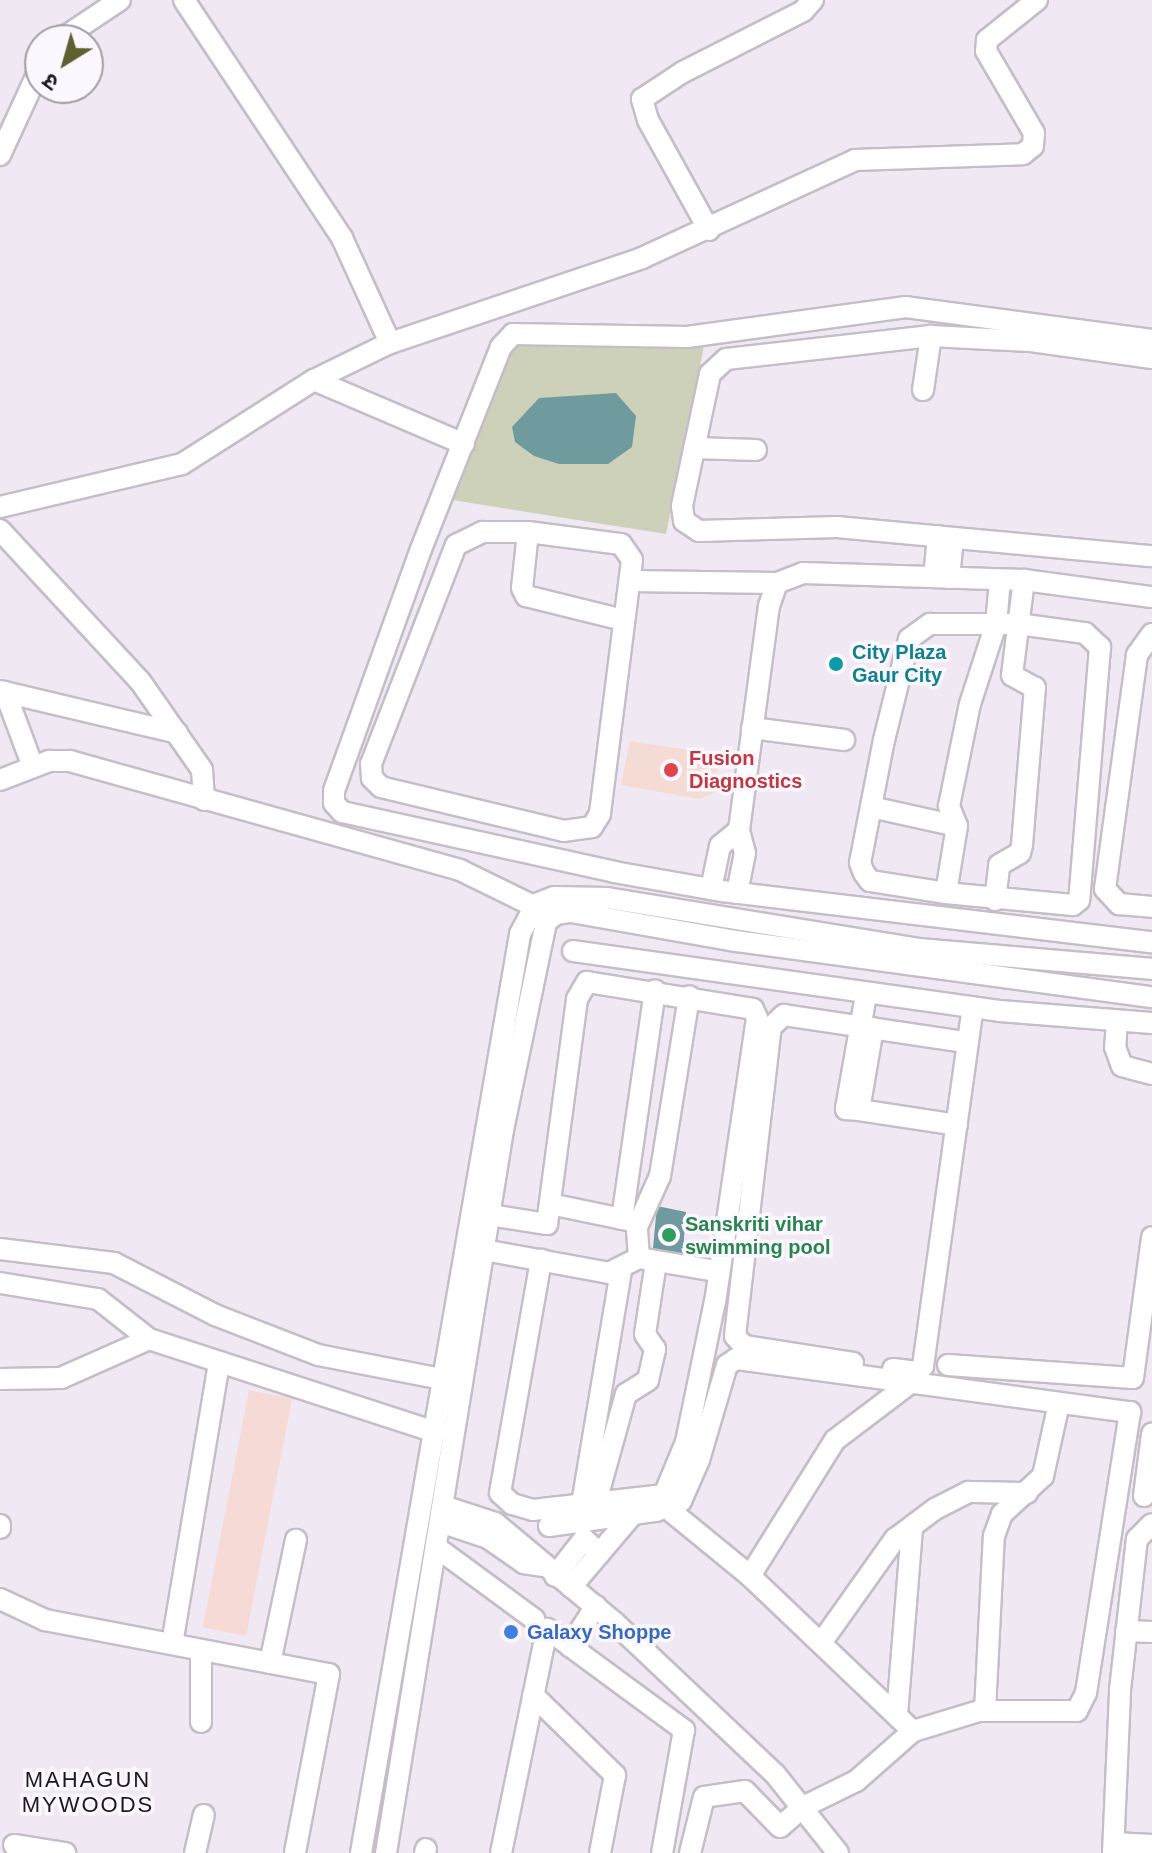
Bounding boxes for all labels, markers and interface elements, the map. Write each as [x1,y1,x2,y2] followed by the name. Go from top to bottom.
[24,24,104,104] north arrow
[38,68,63,96] text: उ
[852,640,946,687] place label: City Plaza Gaur City
[827,655,845,673] marker: City Plaza Gaur City
[689,746,802,793] place label: Fusion Diagnostics
[660,759,682,781] marker: Fusion Diagnostics
[685,1212,831,1259] place label: Sanskriti vihar swimming pool
[660,1226,678,1244] marker: Sanskriti vihar swimming pool
[527,1620,671,1644] place label: Galaxy Shoppe
[502,1623,520,1641] marker: Galaxy Shoppe
[22,1766,154,1818] district label: MAHAGUN MYWOODS

